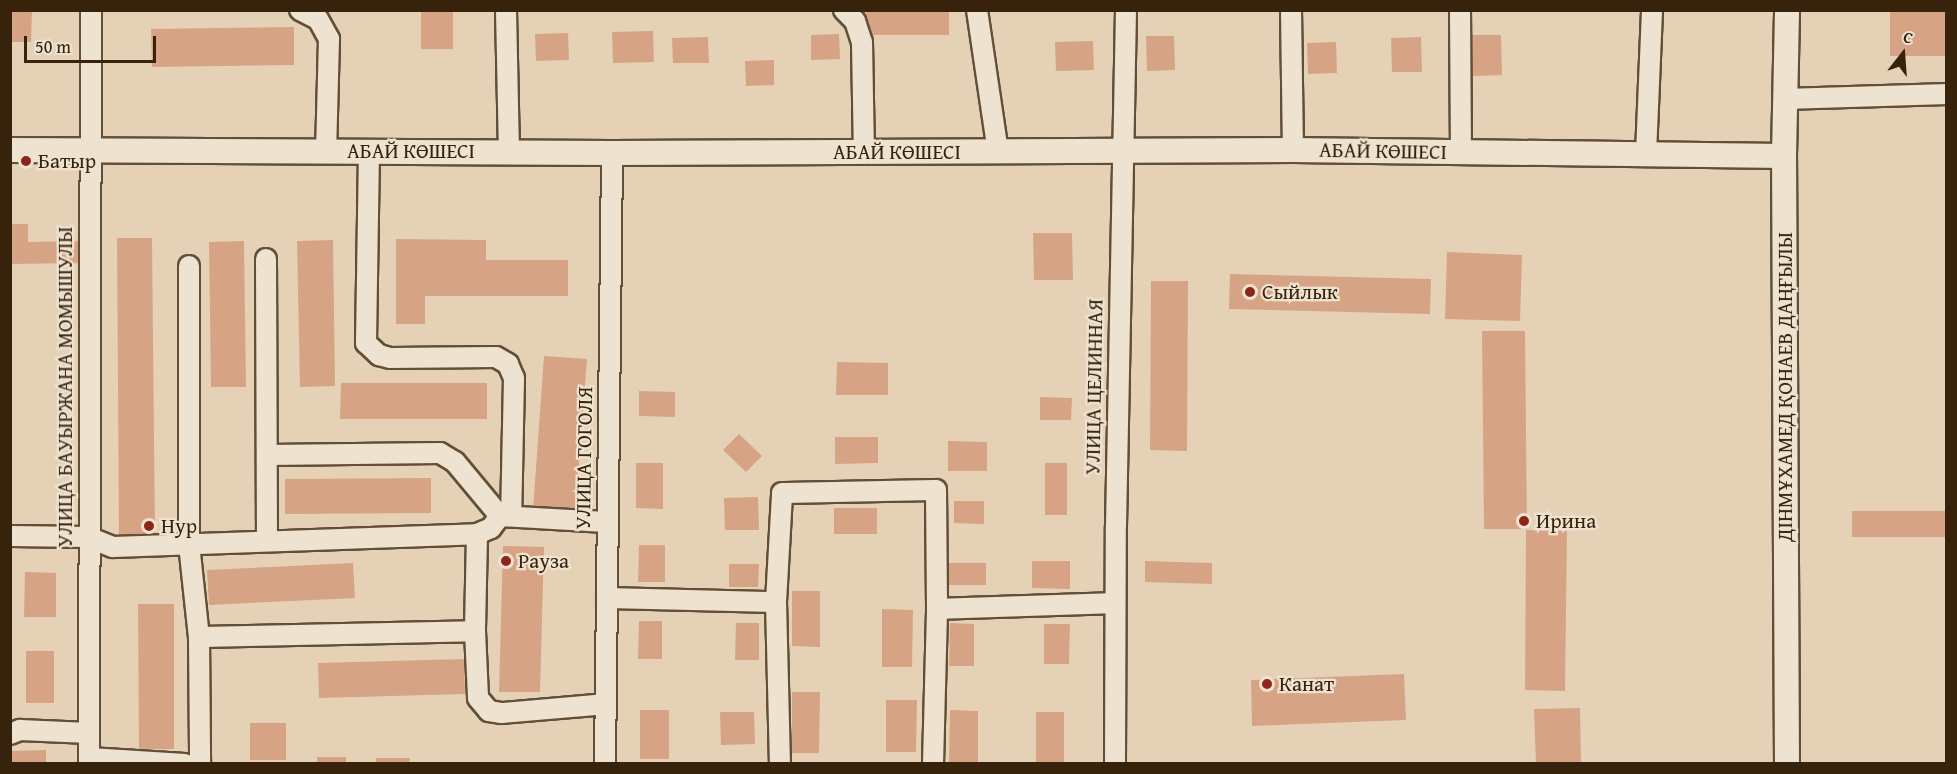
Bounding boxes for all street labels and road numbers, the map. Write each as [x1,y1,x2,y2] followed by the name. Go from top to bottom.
[1319,137,1447,165] street label: АБАЙ КӨШЕСІ
[347,138,475,164] street label: АБАЙ КӨШЕСІ
[833,139,961,165] street label: АБАЙ КӨШЕСІ
[52,227,78,547] street label: УЛИЦА БАУЫРЖАНА МОМЫШУЛЫ
[1772,232,1798,542] street label: ДІНМҰХАМЕД ҚОНАЕВ ДАҢҒЫЛЫ
[1080,299,1108,475] street label: УЛИЦА ЦЕЛИННАЯ
[570,386,598,530] street label: УЛИЦА ГОГОЛЯ

